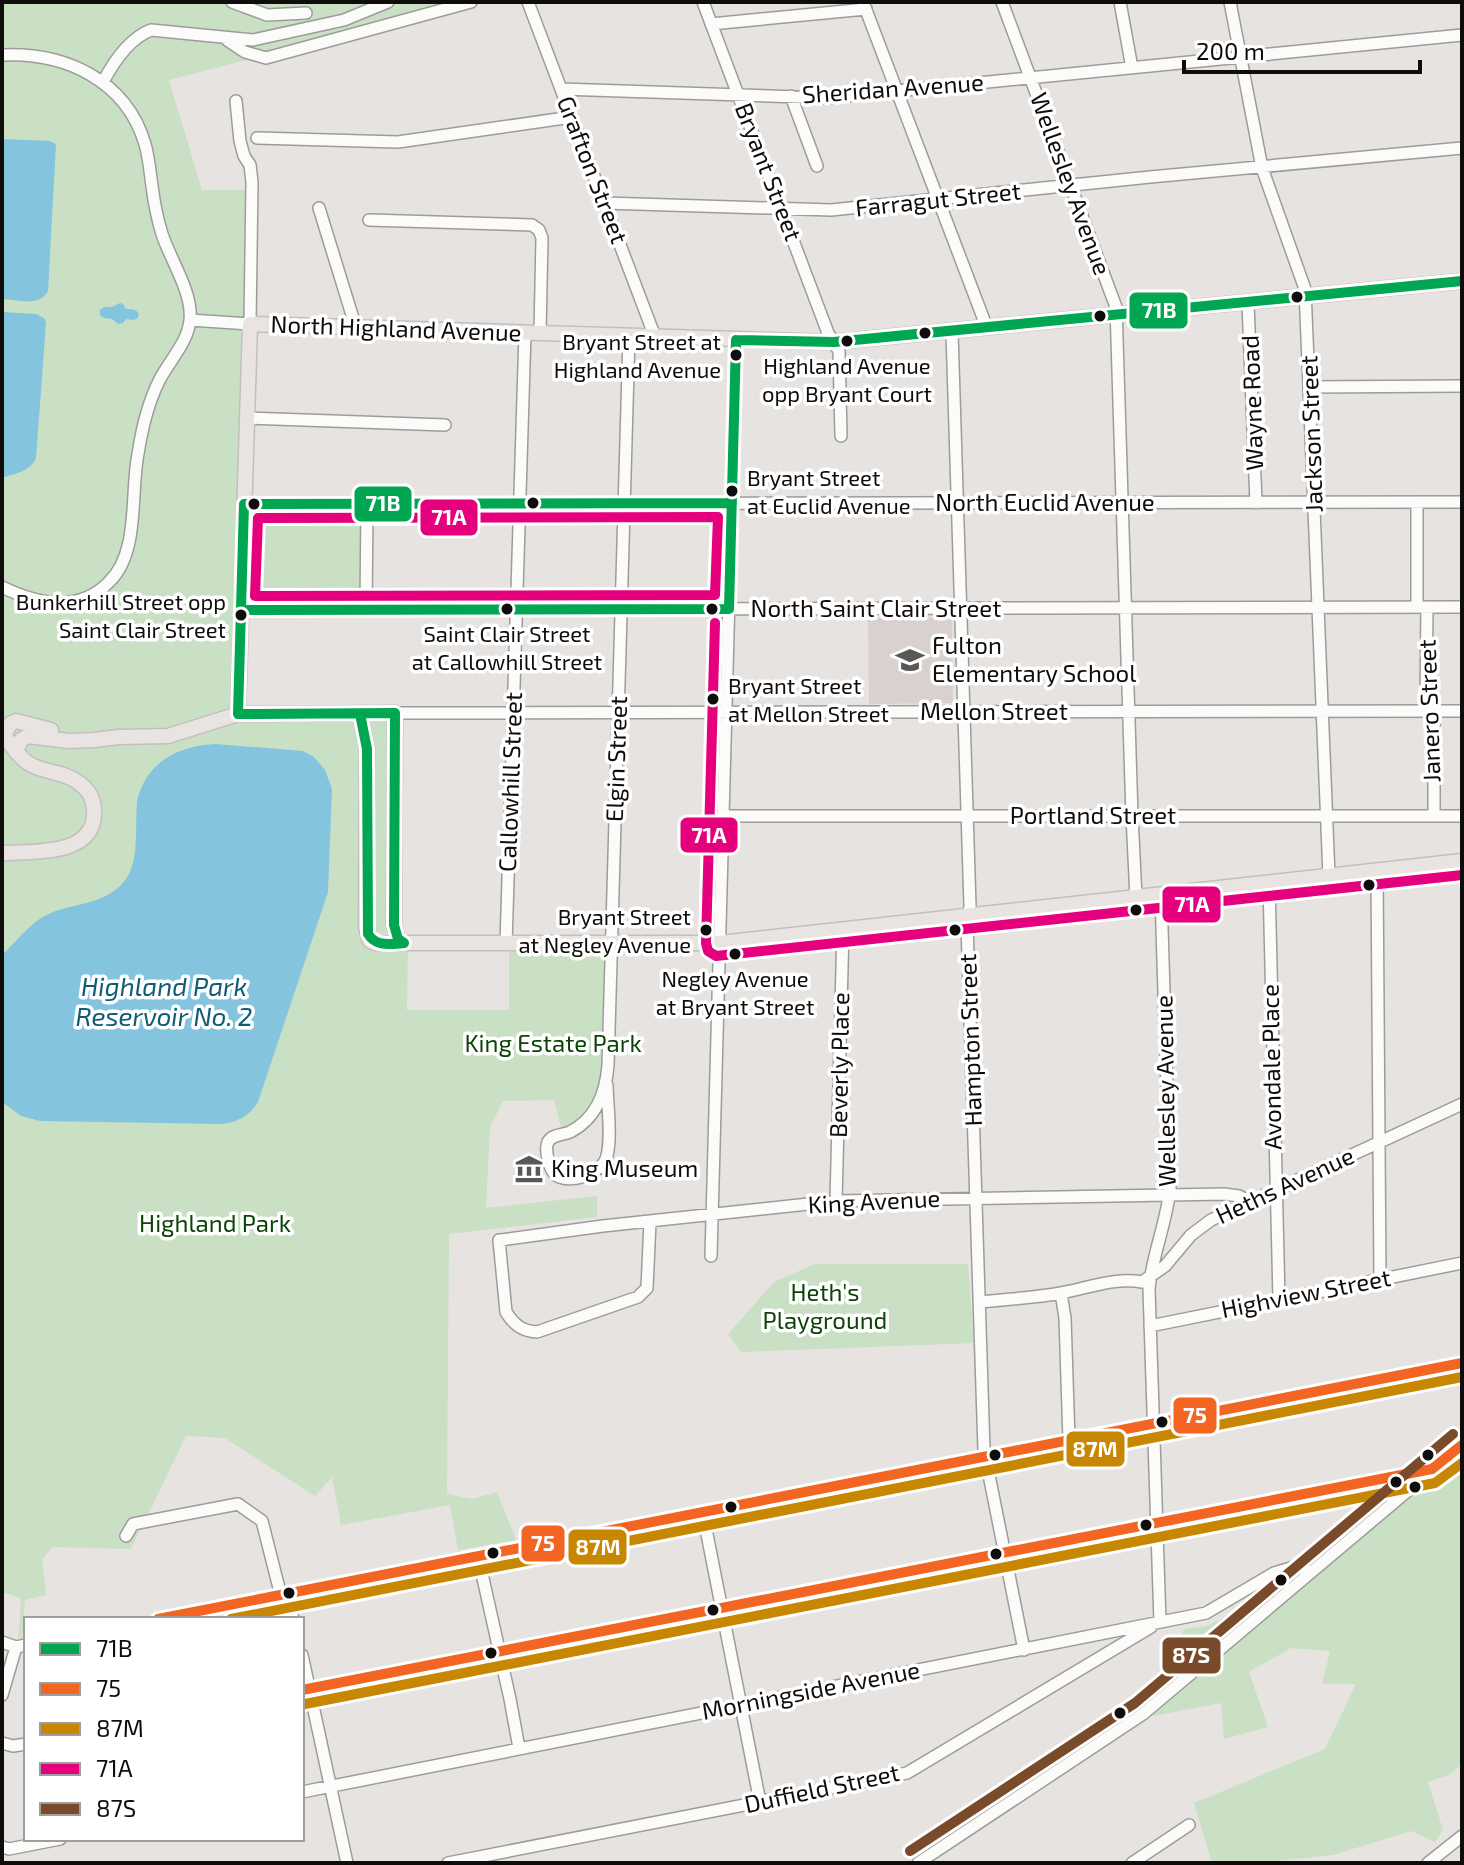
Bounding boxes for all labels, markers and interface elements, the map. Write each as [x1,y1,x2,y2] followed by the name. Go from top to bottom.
[1184,24,1420,74] scale bar
[1196,36,1265,65] text: 200 m
[801,67,985,108] street label: Sheridan Avenue
[1025,88,1118,279] street label: Wellesley Avenue
[552,92,635,247] street label: Grafton Street
[730,98,809,245] street label: Bryant Street
[854,175,1022,222] street label: Farragut Street
[1289,289,1305,305] unlabelled marker
[1128,291,1189,330] line badge: 71B
[1141,296,1177,322] text: 71B
[1092,308,1108,324] unlabelled marker
[270,309,522,346] street label: North Highland Avenue
[917,325,933,341] unlabelled marker
[554,328,721,382] place label: Bryant Street at Highland Avenue
[839,333,855,349] marker: Highland Avenue opp Bryant Court
[1235,335,1268,471] street label: Wayne Road
[728,347,744,363] marker: Bryant Street at Highland Avenue
[762,352,932,406] place label: Highland Avenue opp Bryant Court
[1293,355,1328,513] street label: Jackson Street
[747,464,911,518] place label: Bryant Street at Euclid Avenue
[724,483,740,499] marker: Bryant Street at Euclid Avenue
[353,485,413,523] line badge: 71B
[935,487,1155,516] street label: North Euclid Avenue
[365,489,401,515] text: 71B
[525,495,541,511] unlabelled marker
[246,496,262,512] unlabelled marker
[419,498,479,537] line badge: 71A
[431,503,467,529] text: 71A
[16,588,226,642] place label: Bunkerhill Street opp Saint Clair Street
[751,593,1001,622] street label: North Saint Clair Street
[499,601,515,617] marker: Saint Clair Street at Callowhill Street
[704,601,720,617] unlabelled marker
[233,607,249,623] marker: Bunkerhill Street opp Saint Clair Street
[412,620,602,674] place label: Saint Clair Street at Callowhill Street
[932,630,1136,687] place label: Fulton Elementary School
[1412,639,1445,783] street label: Janero Street
[895,645,925,675] school or university icon: Fulton Elementary School
[728,672,889,726] place label: Bryant Street at Mellon Street
[492,691,527,872] street label: Callowhill Street
[705,691,721,707] marker: Bryant Street at Mellon Street
[599,696,632,822] street label: Elgin Street
[920,696,1068,725] street label: Mellon Street
[1010,800,1176,829] street label: Portland Street
[679,816,739,854] line badge: 71A
[691,821,727,847] text: 71A
[1361,877,1377,893] unlabelled marker
[1161,885,1222,924] line badge: 71A
[1174,890,1210,916] text: 71A
[1128,902,1144,918] unlabelled marker
[518,903,691,957] place label: Bryant Street at Negley Avenue
[698,922,714,938] marker: Bryant Street at Negley Avenue
[947,922,963,938] unlabelled marker
[727,946,743,962] marker: Negley Avenue at Bryant Street
[952,953,987,1127] street label: Hampton Street
[656,965,814,1019] place label: Negley Avenue at Bryant Street
[76,970,252,1031] water label: Highland Park Reservoir No. 2
[1255,984,1286,1150] street label: Avondale Place
[823,992,854,1138] street label: Beverly Place
[1148,995,1181,1187] street label: Wellesley Avenue
[464,1028,642,1057] park label: King Estate Park
[1211,1140,1358,1229] street label: Heths Avenue
[551,1153,698,1182] place label: King Museum
[514,1154,544,1184] museum icon: King Museum
[807,1183,941,1218] street label: King Avenue
[139,1208,291,1237] park label: Highland Park
[1218,1262,1393,1323] street label: Highview Street
[763,1277,887,1334] park label: Heth's Playground
[1172,1396,1218,1435] line badge: 75
[1183,1401,1207,1427] text: 75
[1154,1414,1170,1430] unlabelled marker
[1065,1430,1126,1468] line badge: 87M
[1072,1435,1118,1461] text: 87M
[987,1447,1003,1463] unlabelled marker
[1420,1447,1436,1463] unlabelled marker
[1388,1474,1404,1490] unlabelled marker
[1407,1479,1423,1495] unlabelled marker
[723,1499,739,1515] unlabelled marker
[1138,1517,1154,1533] unlabelled marker
[520,1524,566,1563] line badge: 75
[567,1528,628,1566] line badge: 87M
[531,1529,555,1555] text: 75
[575,1533,621,1559] text: 87M
[485,1545,501,1561] unlabelled marker
[988,1546,1004,1562] unlabelled marker
[1273,1572,1289,1588] unlabelled marker
[281,1585,297,1601] unlabelled marker
[705,1602,721,1618] unlabelled marker
[24,1617,304,1841] legend
[96,1633,133,1662] text: 71B
[1161,1636,1222,1675] line badge: 87S
[1172,1641,1210,1667] text: 87S
[483,1645,499,1661] unlabelled marker
[699,1654,922,1725] street label: Morningside Avenue
[96,1673,121,1702] text: 75
[1112,1705,1128,1721] unlabelled marker
[96,1713,144,1742] text: 87M
[96,1753,133,1782] text: 71A
[742,1757,902,1818] street label: Duffield Street
[96,1793,136,1822] text: 87S

